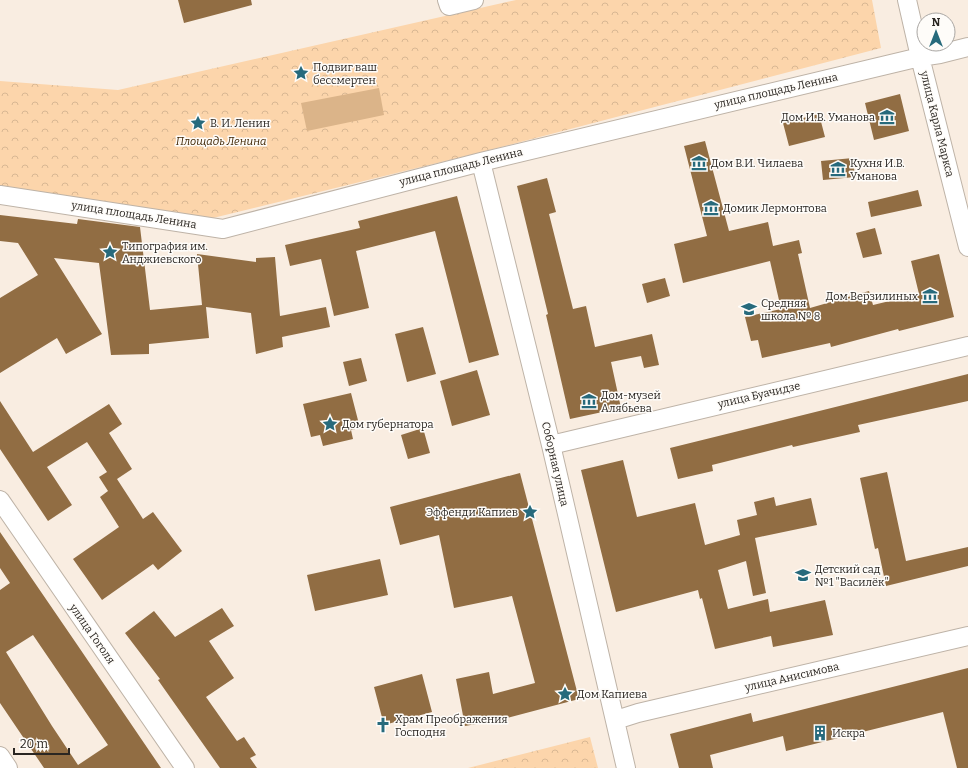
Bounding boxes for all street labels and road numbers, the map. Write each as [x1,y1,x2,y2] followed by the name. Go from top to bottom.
[917,69,956,178] street label: улица Карла Маркса
[712,70,839,112] street label: улица площадь Ленина
[397,145,524,189] street label: улица площадь Ленина
[69,199,198,231] street label: улица площадь Ленина
[715,379,802,411] street label: улица Буачидзе
[539,420,571,508] street label: Соборная улица
[66,601,117,666] street label: улица Гоголя
[743,660,840,694] street label: улица Анисимова

